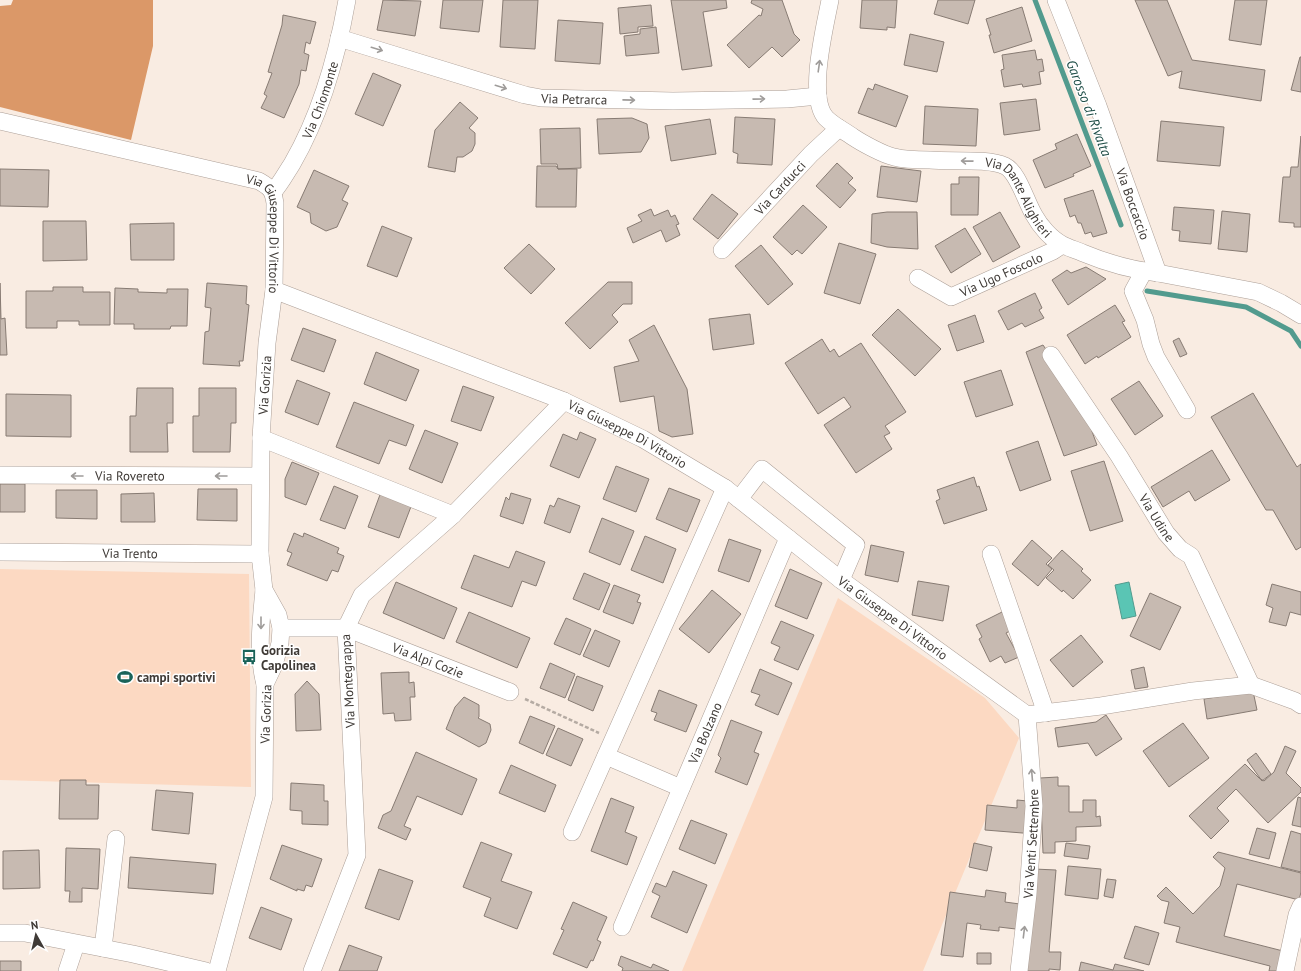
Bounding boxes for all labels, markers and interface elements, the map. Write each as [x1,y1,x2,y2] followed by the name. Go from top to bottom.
[370,46,383,53] one-way arrow
[1062,57,1116,159] water label: Garosso di Rivalta
[298,59,342,142] street label: Via Chiomonte
[815,60,823,73] one-way arrow
[494,84,507,91] one-way arrow
[540,89,607,108] street label: Via Petrarca
[622,96,635,104] one-way arrow
[752,96,765,103] one-way arrow
[983,153,1056,241] street label: Via Dante Alighieri
[750,157,809,219] street label: Via Carducci
[961,157,974,165] one-way arrow
[1112,165,1154,242] street label: Via Boccaccio
[244,170,284,294] street label: Via Giuseppe Di Vittorio
[956,248,1045,301] street label: Via Ugo Foscolo
[254,355,276,416] street label: Via Gorizia
[564,395,690,472] street label: Via Giuseppe Di Vittorio
[94,467,165,484] street label: Via Rovereto
[71,472,84,480] one-way arrow
[215,472,228,480] one-way arrow
[1135,490,1178,545] street label: Via Udine
[101,544,158,562] street label: Via Trento
[834,571,951,663] street label: Via Giuseppe Di Vittorio
[257,616,265,629] one-way arrow
[337,633,359,730] street label: Via Montegrappa
[389,638,466,682] street label: Via Alpi Cozie
[261,642,316,674] place label: Gorizia Capolinea
[240,648,258,666] bus stop icon: Gorizia Capolinea
[116,668,134,686] sports icon: campi sportivi
[137,669,216,686] place label: campi sportivi
[256,684,276,745] street label: Via Gorizia
[684,699,726,767] street label: Via Bolzano
[1028,769,1036,782] one-way arrow
[1019,788,1043,900] street label: Via Venti Settembre
[16,915,56,955] north arrow
[30,918,39,933] text: N
[1020,926,1027,939] one-way arrow

